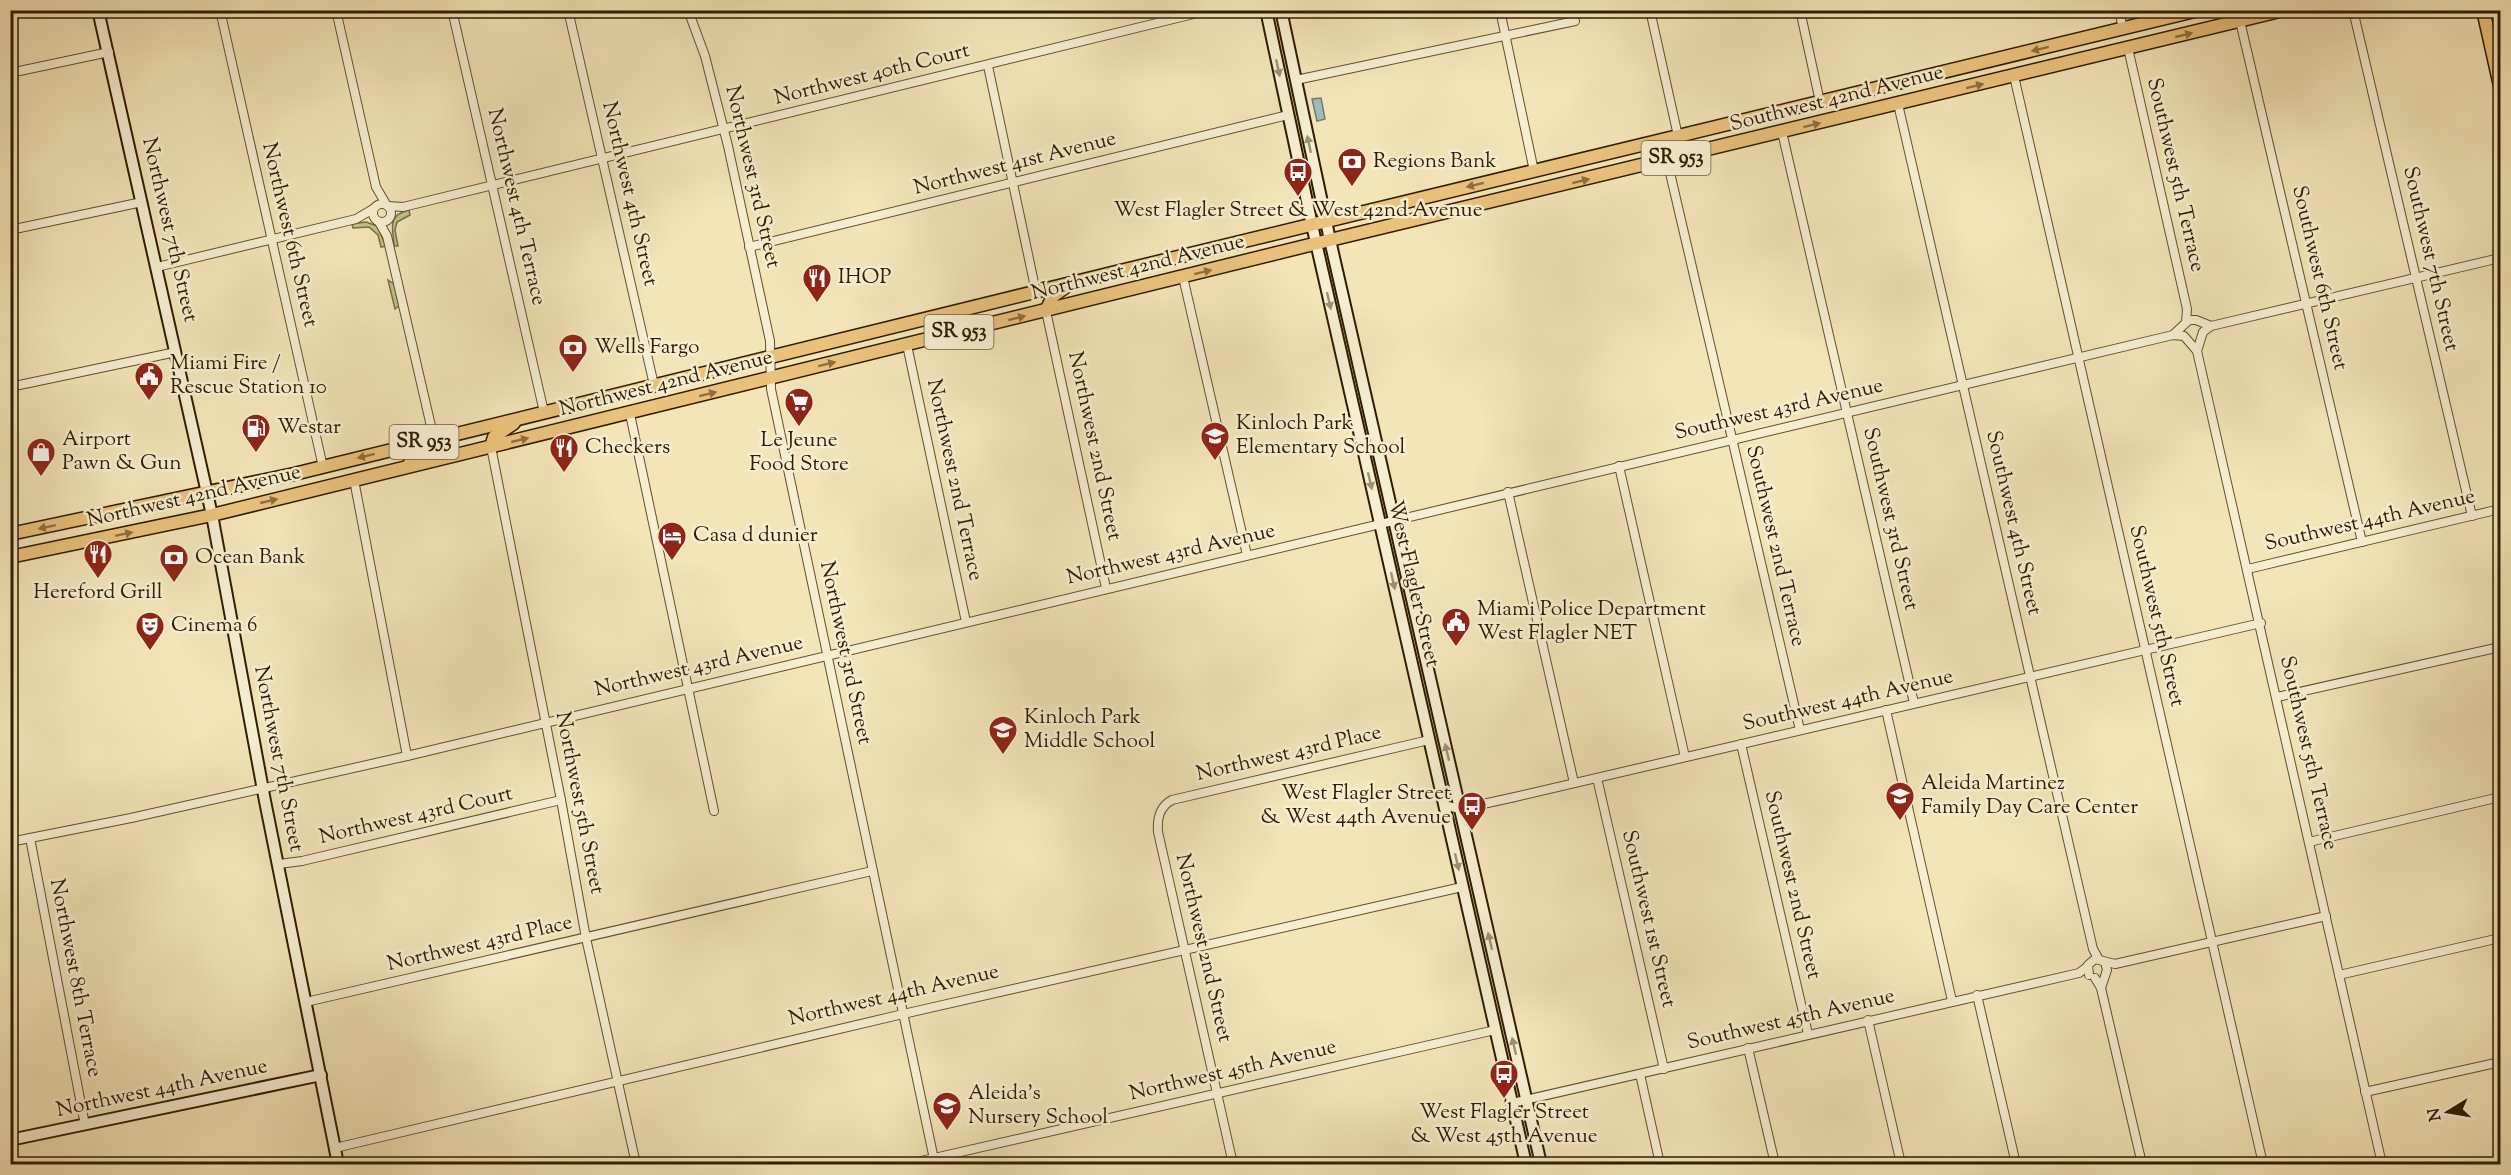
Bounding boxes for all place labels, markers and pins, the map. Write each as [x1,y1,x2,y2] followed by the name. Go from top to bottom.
[1336,146,1368,188] bank icon: Regions Bank
[1373,147,1497,177] place label: Regions Bank
[1282,156,1314,198] bus stop icon: West Flagler Street & West 42nd Avenue
[1113,196,1483,226] place label: West Flagler Street & West 42nd Avenue
[801,262,833,304] restaurant icon: IHOP
[838,263,891,293] place label: IHOP
[557,332,589,374] bank icon: Wells Fargo
[594,333,700,363] place label: Wells Fargo
[170,349,327,403] place label: Miami Fire / Rescue Station 10
[133,360,165,402] public building icon: Miami Fire / Rescue Station 10
[783,386,815,428] supermarket icon: Le Jeune Food Store
[1236,409,1406,463] place label: Kinloch Park Elementary School
[240,412,272,454] fuel station icon: Westar
[277,413,341,443] place label: Westar
[1199,420,1231,462] school or university icon: Kinloch Park Elementary School
[62,425,182,479] place label: Airport Pawn & Gun
[749,426,849,480] place label: Le Jeune Food Store
[548,432,580,474] restaurant icon: Checkers
[585,433,670,463] place label: Checkers
[25,436,57,478] shop icon: Airport Pawn & Gun
[656,520,688,562] hotel icon: Casa d dunier
[693,521,818,551] place label: Casa d dunier
[82,538,114,580] restaurant icon: Hereford Grill
[158,542,190,584] bank icon: Ocean Bank
[195,543,306,573] place label: Ocean Bank
[33,578,163,608] place label: Hereford Grill
[1477,595,1706,649] place label: Miami Police Department West Flagler NET
[1440,606,1472,648] public building icon: Miami Police Department West Flagler NET
[134,610,166,652] theatre icon: Cinema 6
[171,611,258,641] place label: Cinema 6
[1024,703,1155,757] place label: Kinloch Park Middle School
[987,714,1019,756] school or university icon: Kinloch Park Middle School
[1921,769,2138,823] place label: Aleida Martinez Family Day Care Center
[1261,779,1451,833] place label: West Flagler Street & West 44th Avenue
[1884,780,1916,822] school or university icon: Aleida Martinez Family Day Care Center
[1456,790,1488,832] bus stop icon: West Flagler Street & West 44th Avenue
[1488,1058,1520,1100] bus stop icon: West Flagler Street & West 45th Avenue
[968,1079,1108,1133] place label: Aleida's Nursery School
[931,1090,963,1132] school or university icon: Aleida's Nursery School
[1410,1098,1598,1152] place label: West Flagler Street & West 45th Avenue

